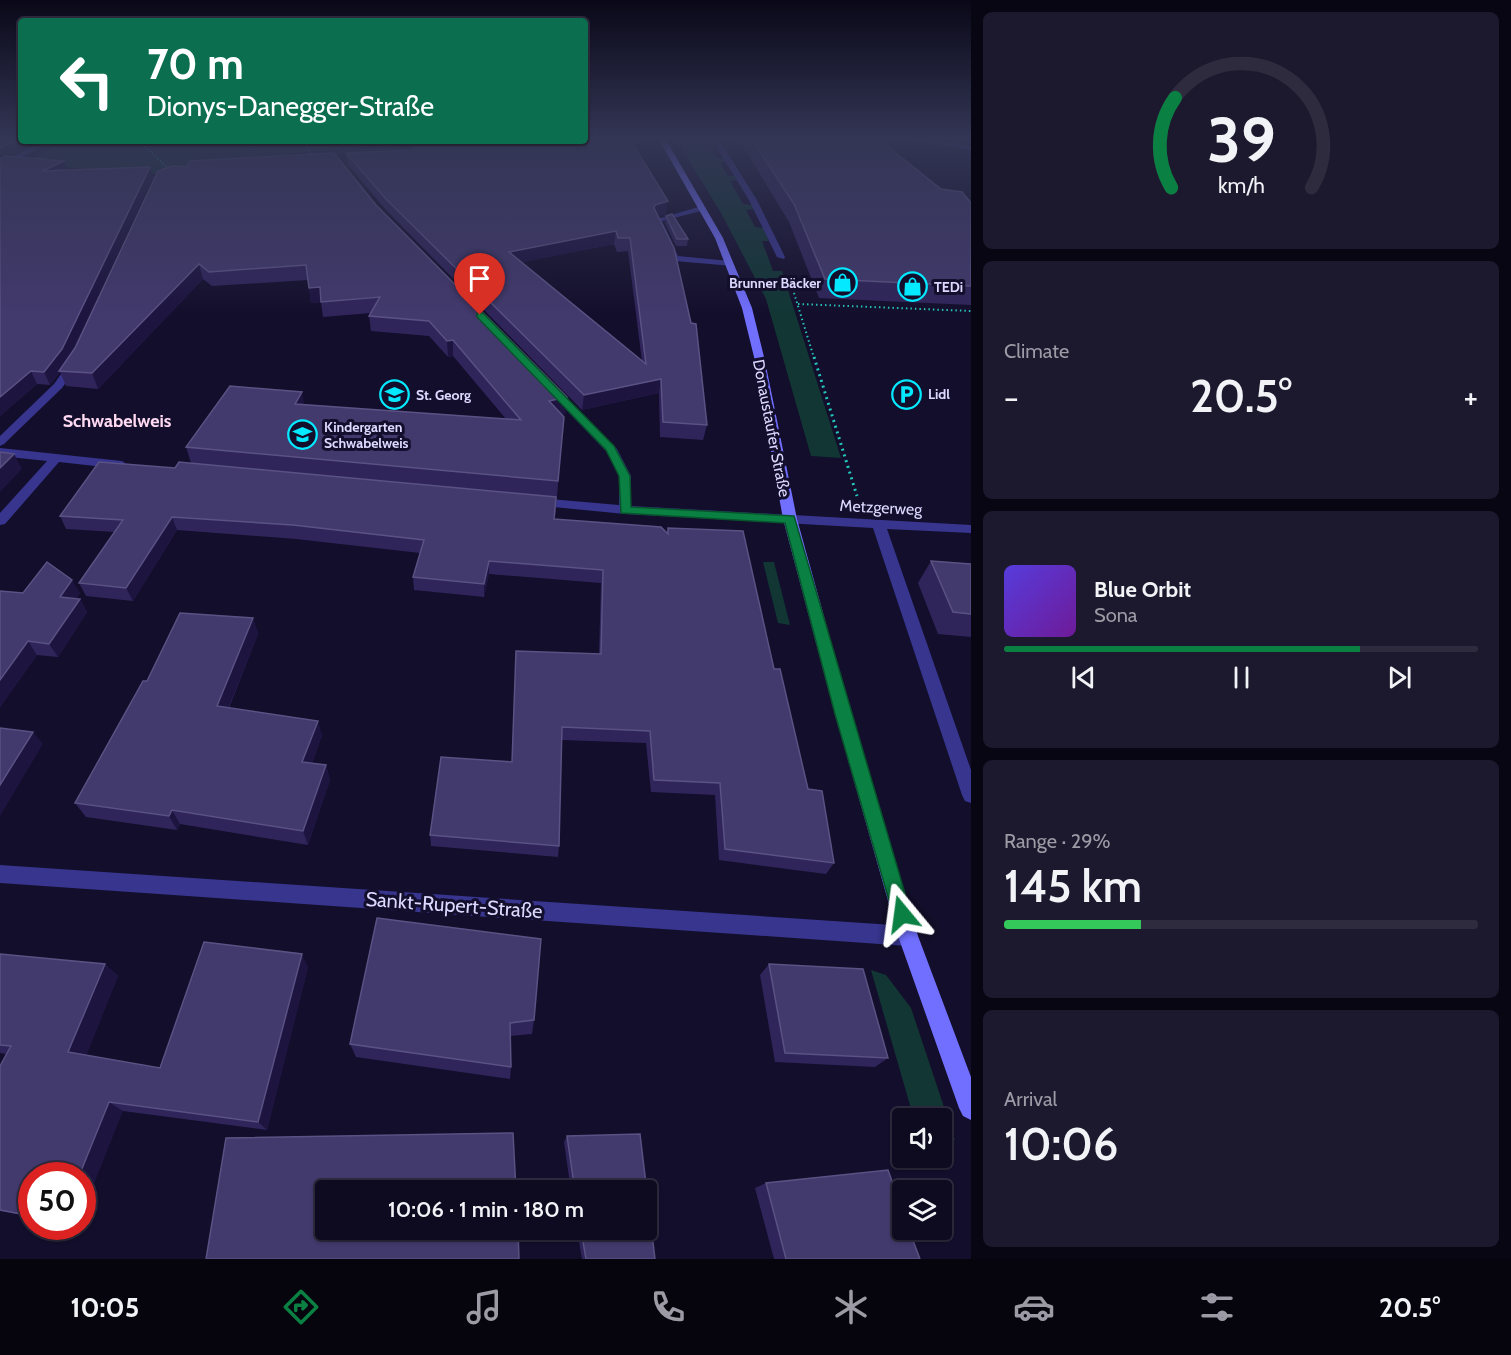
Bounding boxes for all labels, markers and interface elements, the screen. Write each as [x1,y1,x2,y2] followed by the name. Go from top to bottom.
[147,38,244,90] text: 70 m
[48,42,126,120] icon: left
[147,90,434,123] text: Dionys-Danegger-Straße
[1207,102,1275,178] text: 39
[1218,172,1264,198] text: km/h
[454,253,505,315] pin
[463,262,496,295] icon: arrive
[826,267,858,299] shop icon: Brunner Bäcker
[897,271,929,303] shop icon: TEDi
[729,274,821,292] place label: Brunner Bäcker
[934,278,963,296] place label: TEDi
[1004,339,1069,363] text: Climate
[749,358,794,499] street label: Donaustaufer Straße
[1190,369,1292,423] text: 20.5°
[1004,377,1019,417] text: −
[1463,377,1478,417] text: +
[891,378,923,410] parking icon: Lidl
[379,379,411,411] school or university icon: St. Georg
[928,385,950,403] place label: Lidl
[416,386,471,404] place label: St. Georg
[63,410,172,432] district label: Schwabelweis
[324,418,409,452] place label: Kindergarten Schwabelweis
[287,419,319,451] school or university icon: Kindergarten Schwabelweis
[839,496,924,519] street label: Metzgerweg
[1094,576,1191,603] text: Blue Orbit
[1094,603,1137,627] text: Sona
[1067,661,1100,694] icon: previous
[1225,661,1258,694] icon: pause
[1383,661,1416,694] icon: next
[1004,829,1111,853] text: Range · 29%
[1004,859,1142,913] text: 145 km
[870,882,934,946] position arrow
[365,887,543,923] street label: Sankt-Rupert-Straße
[1004,1087,1057,1111] text: Arrival
[892,1108,952,1240] map controls
[892,1108,952,1168] button: sound
[1004,1117,1118,1171] text: 10:06
[18,1162,96,1240] speed limit sign: 50
[892,1180,952,1240] button: layers
[388,1196,584,1223] text: 10:06 · 1 min · 180 m
[280,1286,322,1328] icon: directions
[463,1286,505,1328] icon: music
[647,1286,689,1328] icon: phone
[830,1286,872,1328] icon: climate
[1013,1286,1055,1328] icon: car
[1196,1286,1238,1328] icon: filters
[71,1291,139,1324] text: 10:05
[1379,1291,1440,1324] text: 20.5°

